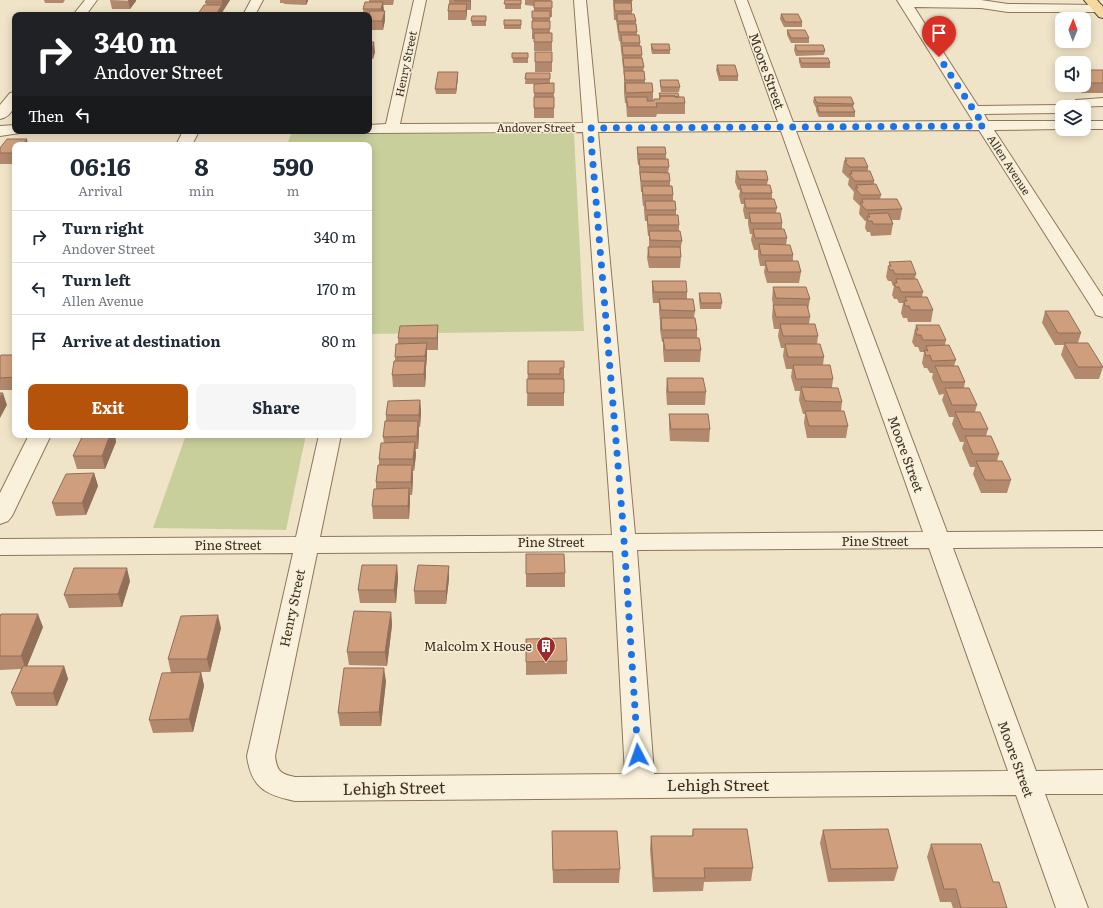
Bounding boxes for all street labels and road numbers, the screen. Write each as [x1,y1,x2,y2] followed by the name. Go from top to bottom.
[390,29,420,98] street label: Henry Street
[745,30,790,113] street label: Moore Street
[497,119,576,135] street label: Andover Street
[984,131,1036,198] street label: Allen Avenue
[884,413,929,496] street label: Moore Street
[841,531,909,550] street label: Pine Street
[517,532,585,551] street label: Pine Street
[194,535,262,554] street label: Pine Street
[274,566,309,649] street label: Henry Street
[994,718,1039,801] street label: Moore Street
[667,772,770,796] street label: Lehigh Street
[343,774,446,800] street label: Lehigh Street

